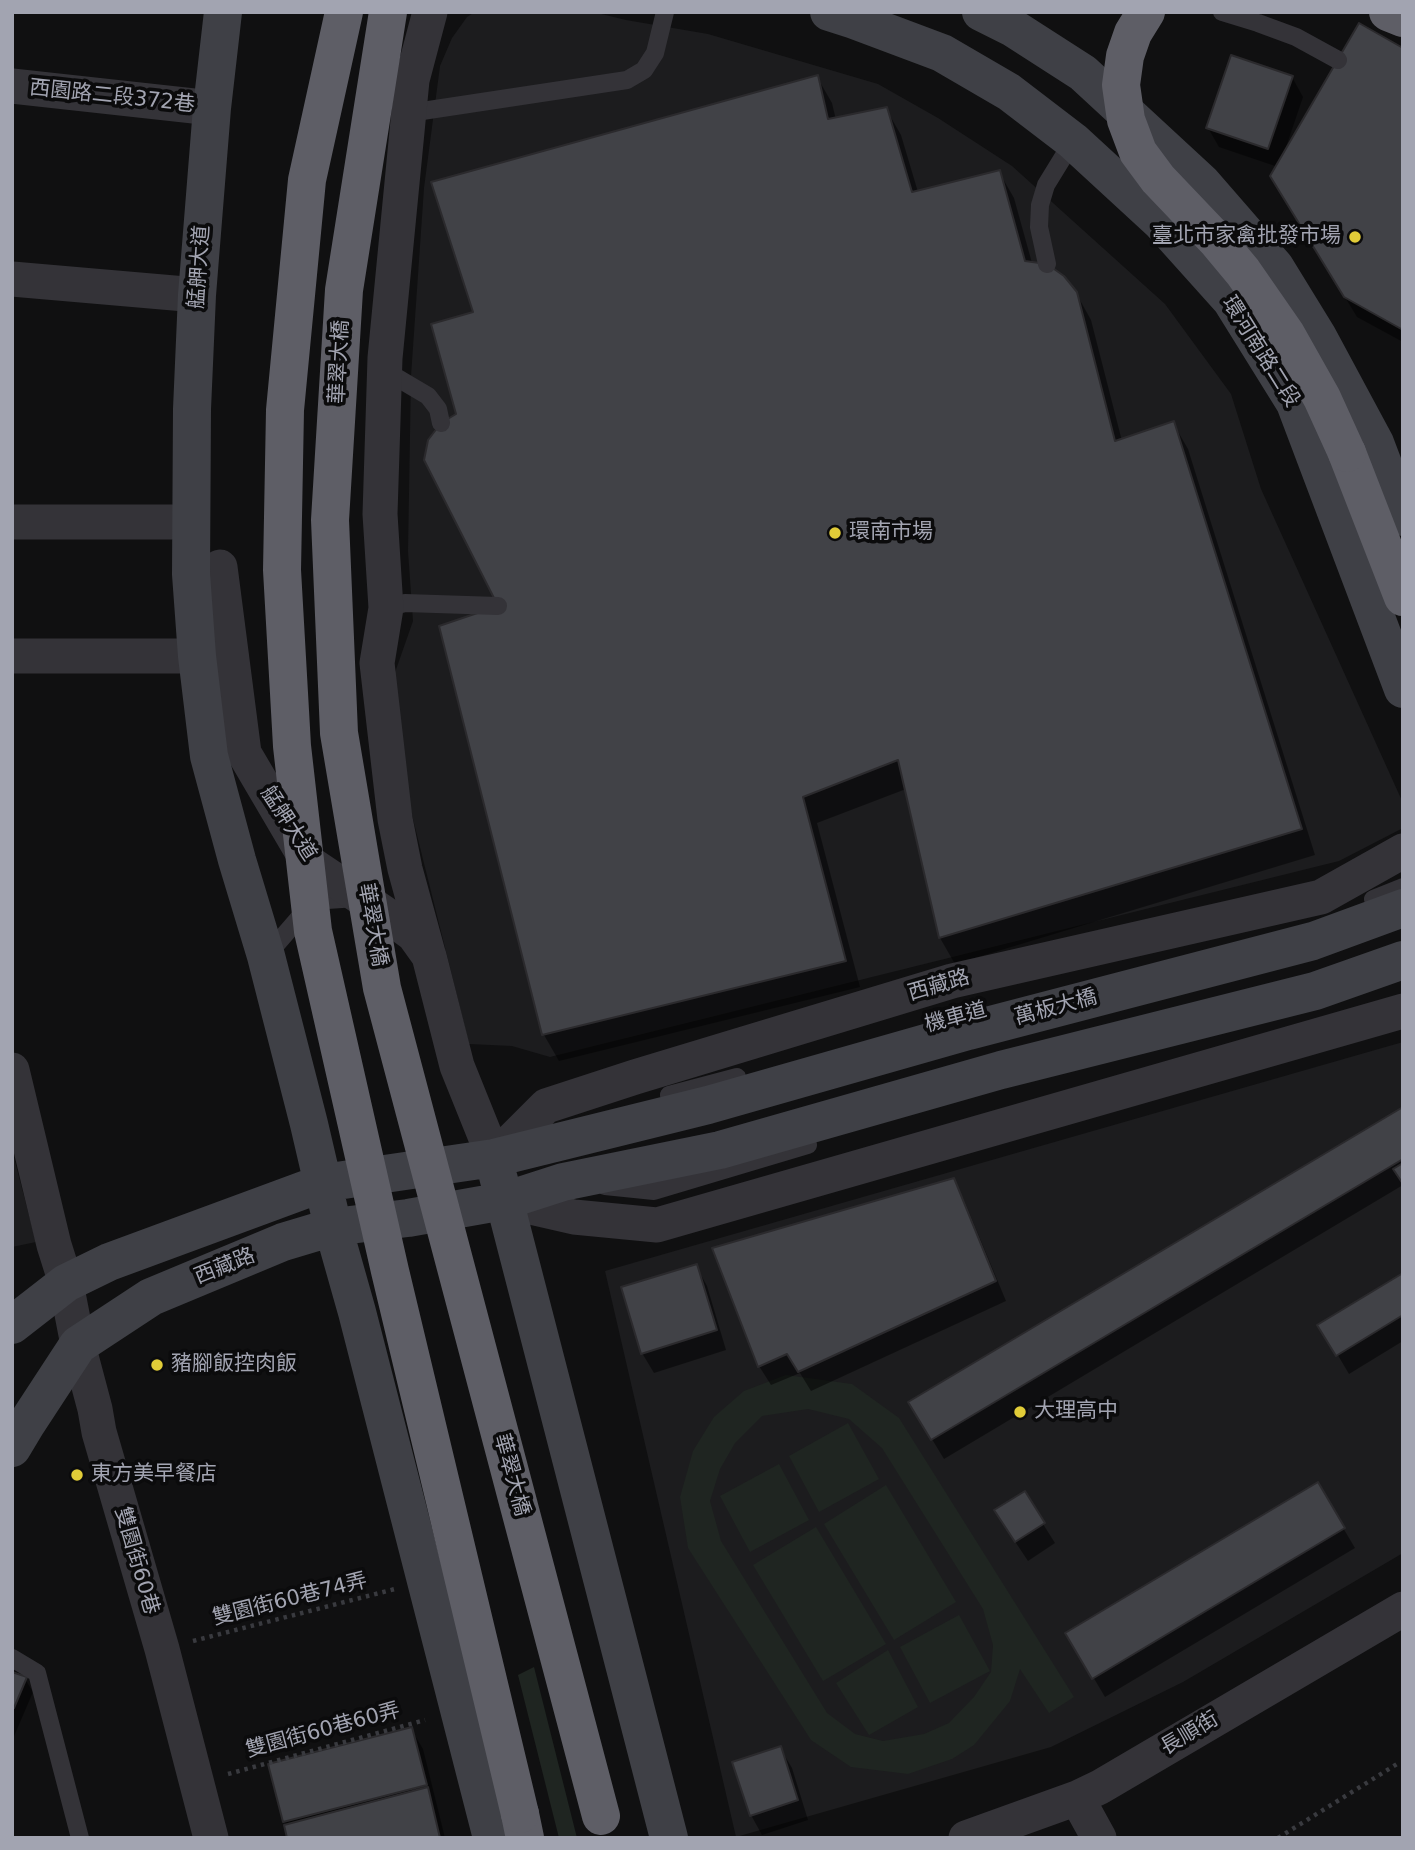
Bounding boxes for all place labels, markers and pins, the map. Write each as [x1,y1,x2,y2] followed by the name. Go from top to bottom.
[1152,224,1341,250] place label: 臺北市家禽批發市場
[1347,229,1363,245] marker: 臺北市家禽批發市場
[849,520,933,546] place label: 環南市場
[827,525,843,541] marker: 環南市場
[171,1352,297,1378] place label: 豬腳飯控肉飯
[149,1357,165,1373] marker: 豬腳飯控肉飯
[1034,1399,1118,1425] place label: 大理高中
[1012,1404,1028,1420] marker: 大理高中
[91,1462,217,1488] place label: 東方美早餐店
[69,1467,85,1483] marker: 東方美早餐店

